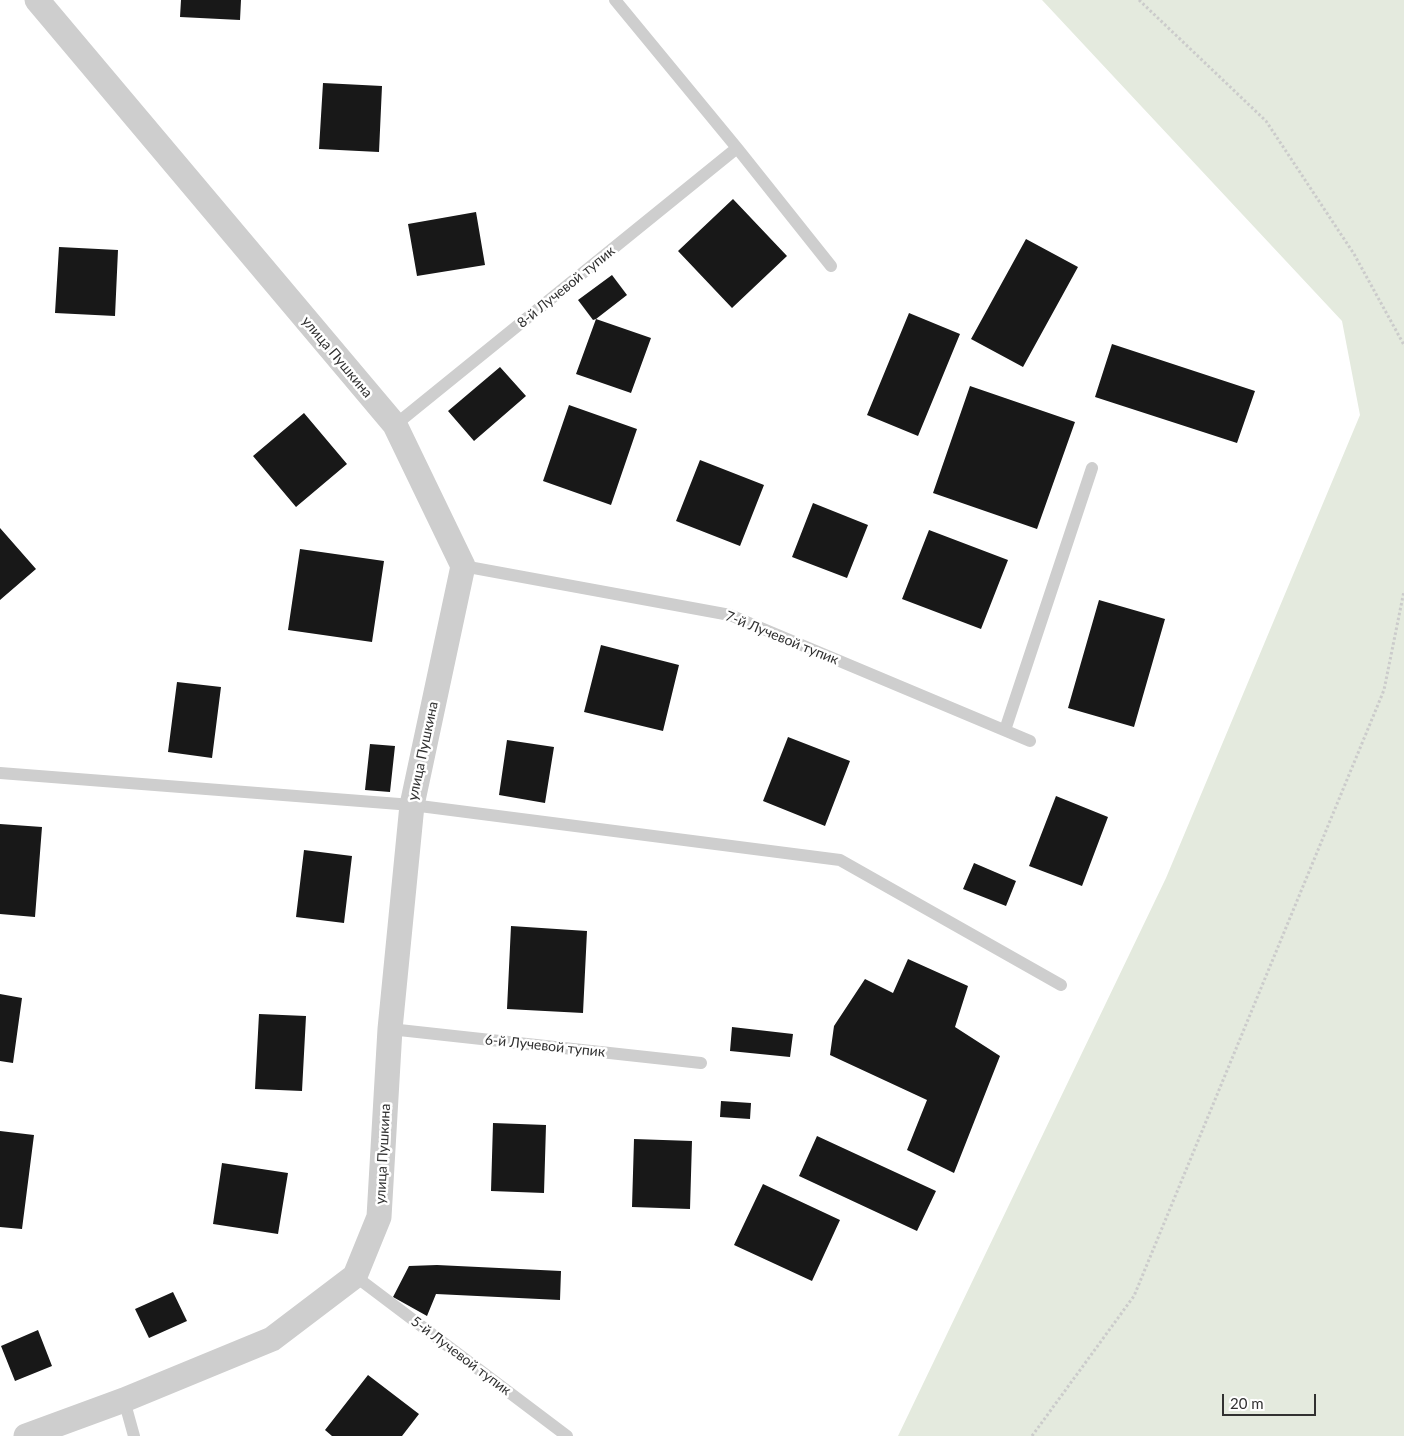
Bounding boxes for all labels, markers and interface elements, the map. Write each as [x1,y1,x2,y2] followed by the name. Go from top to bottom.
[514,242,618,332] street label: 8-й Лучевой тупик
[298,313,376,401] street label: улица Пушкина
[723,608,841,668] street label: 7-й Лучевой тупик
[404,700,442,802] street label: улица Пушкина
[484,1031,606,1061] street label: 6-й Лучевой тупик
[372,1103,394,1205] street label: улица Пушкина
[408,1313,514,1399] street label: 5-й Лучевой тупик
[1224,1384,1318,1416] scale bar
[1230,1394,1264,1412] text: 20 m

